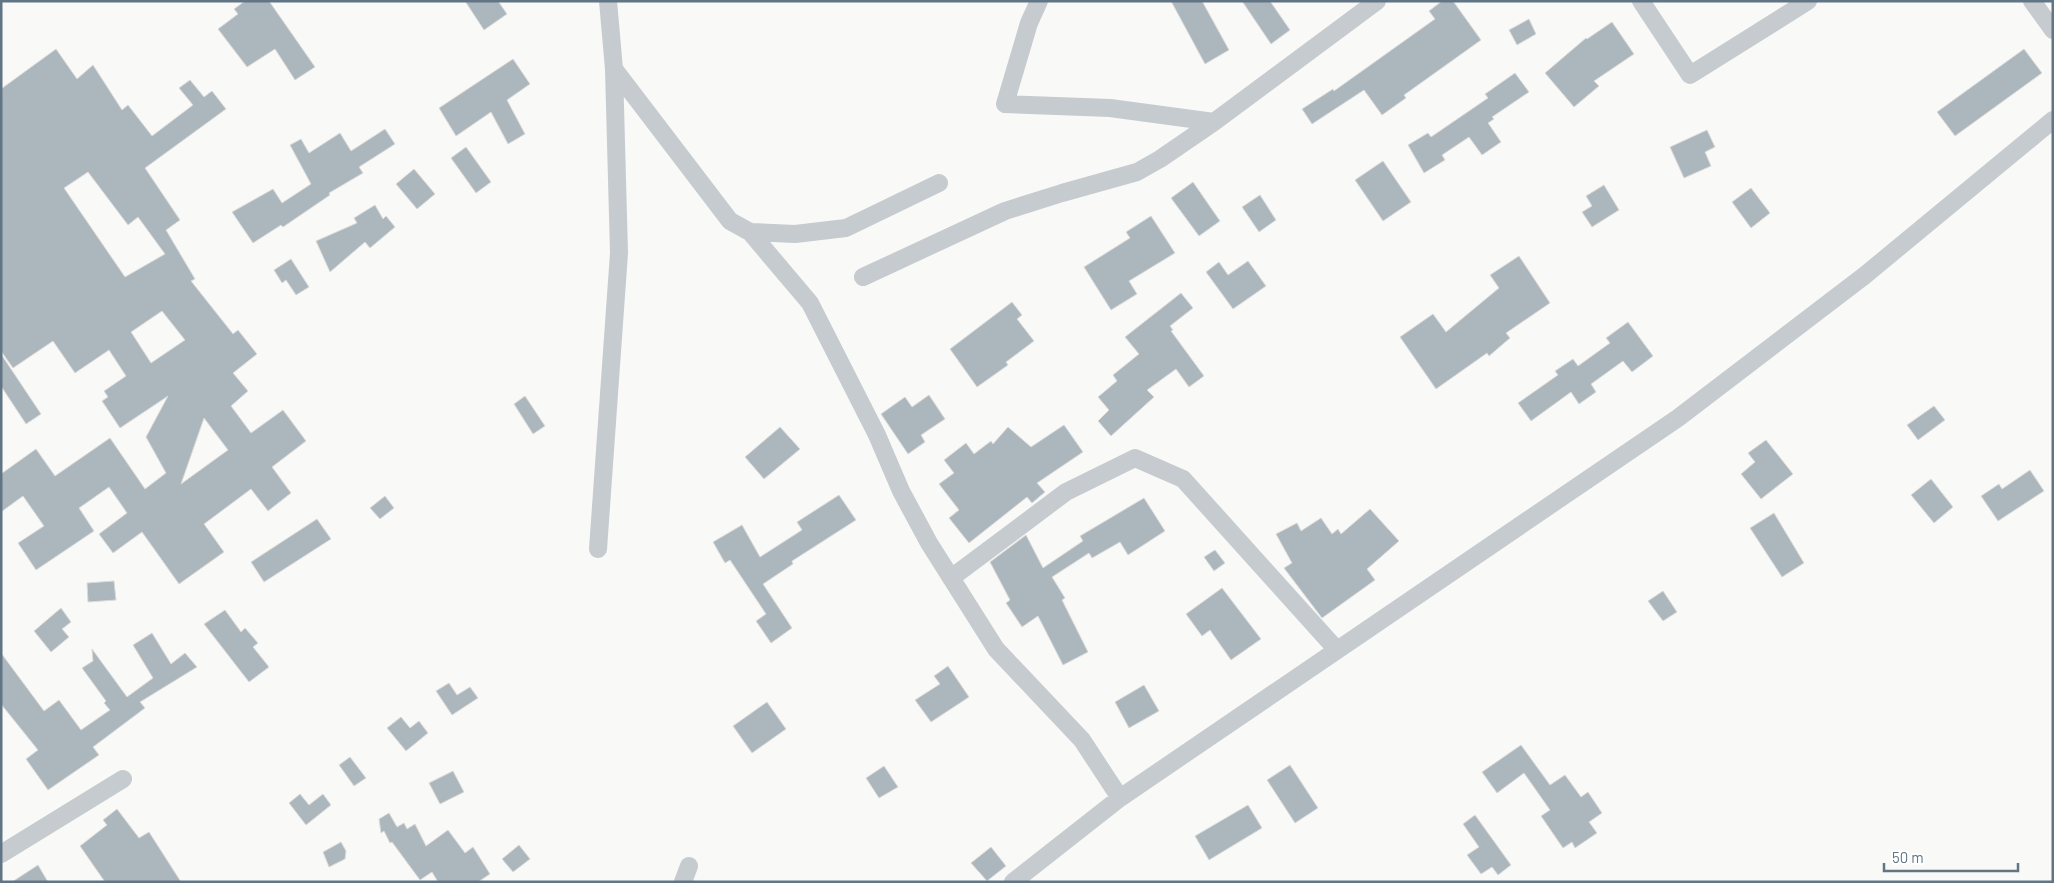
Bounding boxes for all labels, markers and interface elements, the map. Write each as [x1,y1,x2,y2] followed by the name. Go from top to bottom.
[1884,840,2018,872] scale bar
[1892,848,1924,866] text: 50 m

